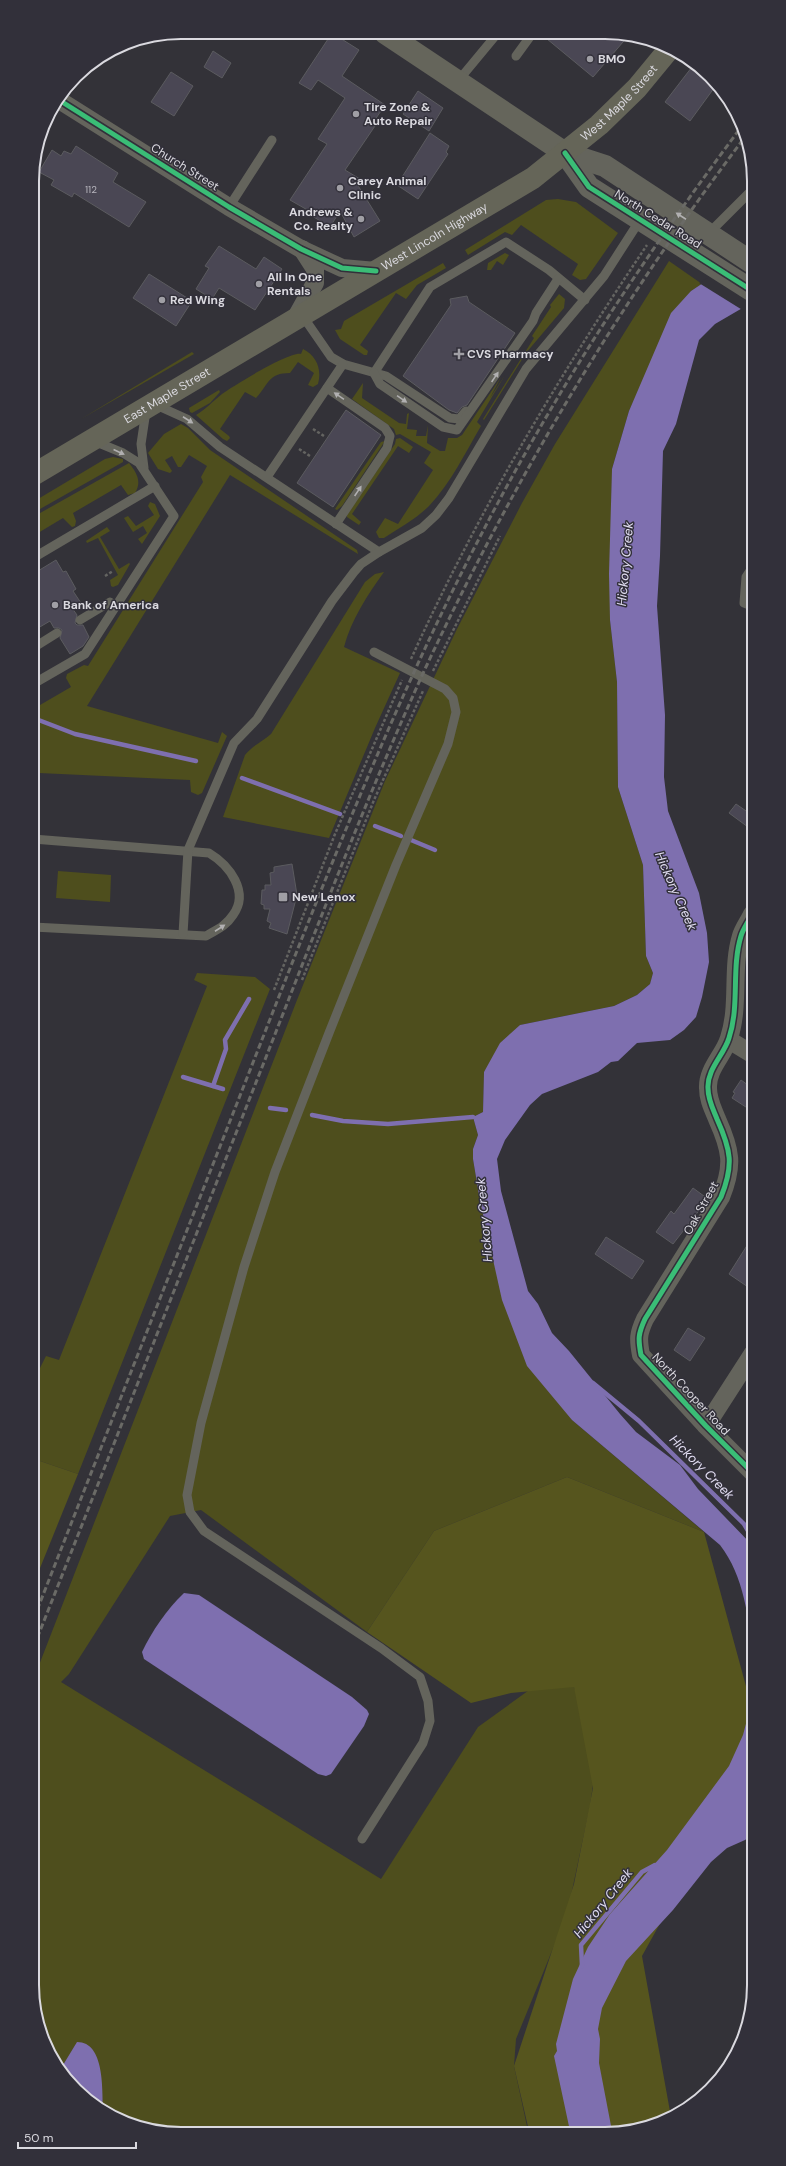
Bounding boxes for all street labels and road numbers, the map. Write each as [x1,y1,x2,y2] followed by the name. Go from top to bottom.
[577,61,661,145] street label: West Maple Street
[148,140,222,194] street label: Church Street
[611,186,705,252] street label: North Cedar Road
[378,199,491,274] street label: West Lincoln Highway
[121,363,214,427] street label: East Maple Street
[680,1178,722,1238] street label: Oak Street
[649,1349,733,1439] street label: North Cooper Road

